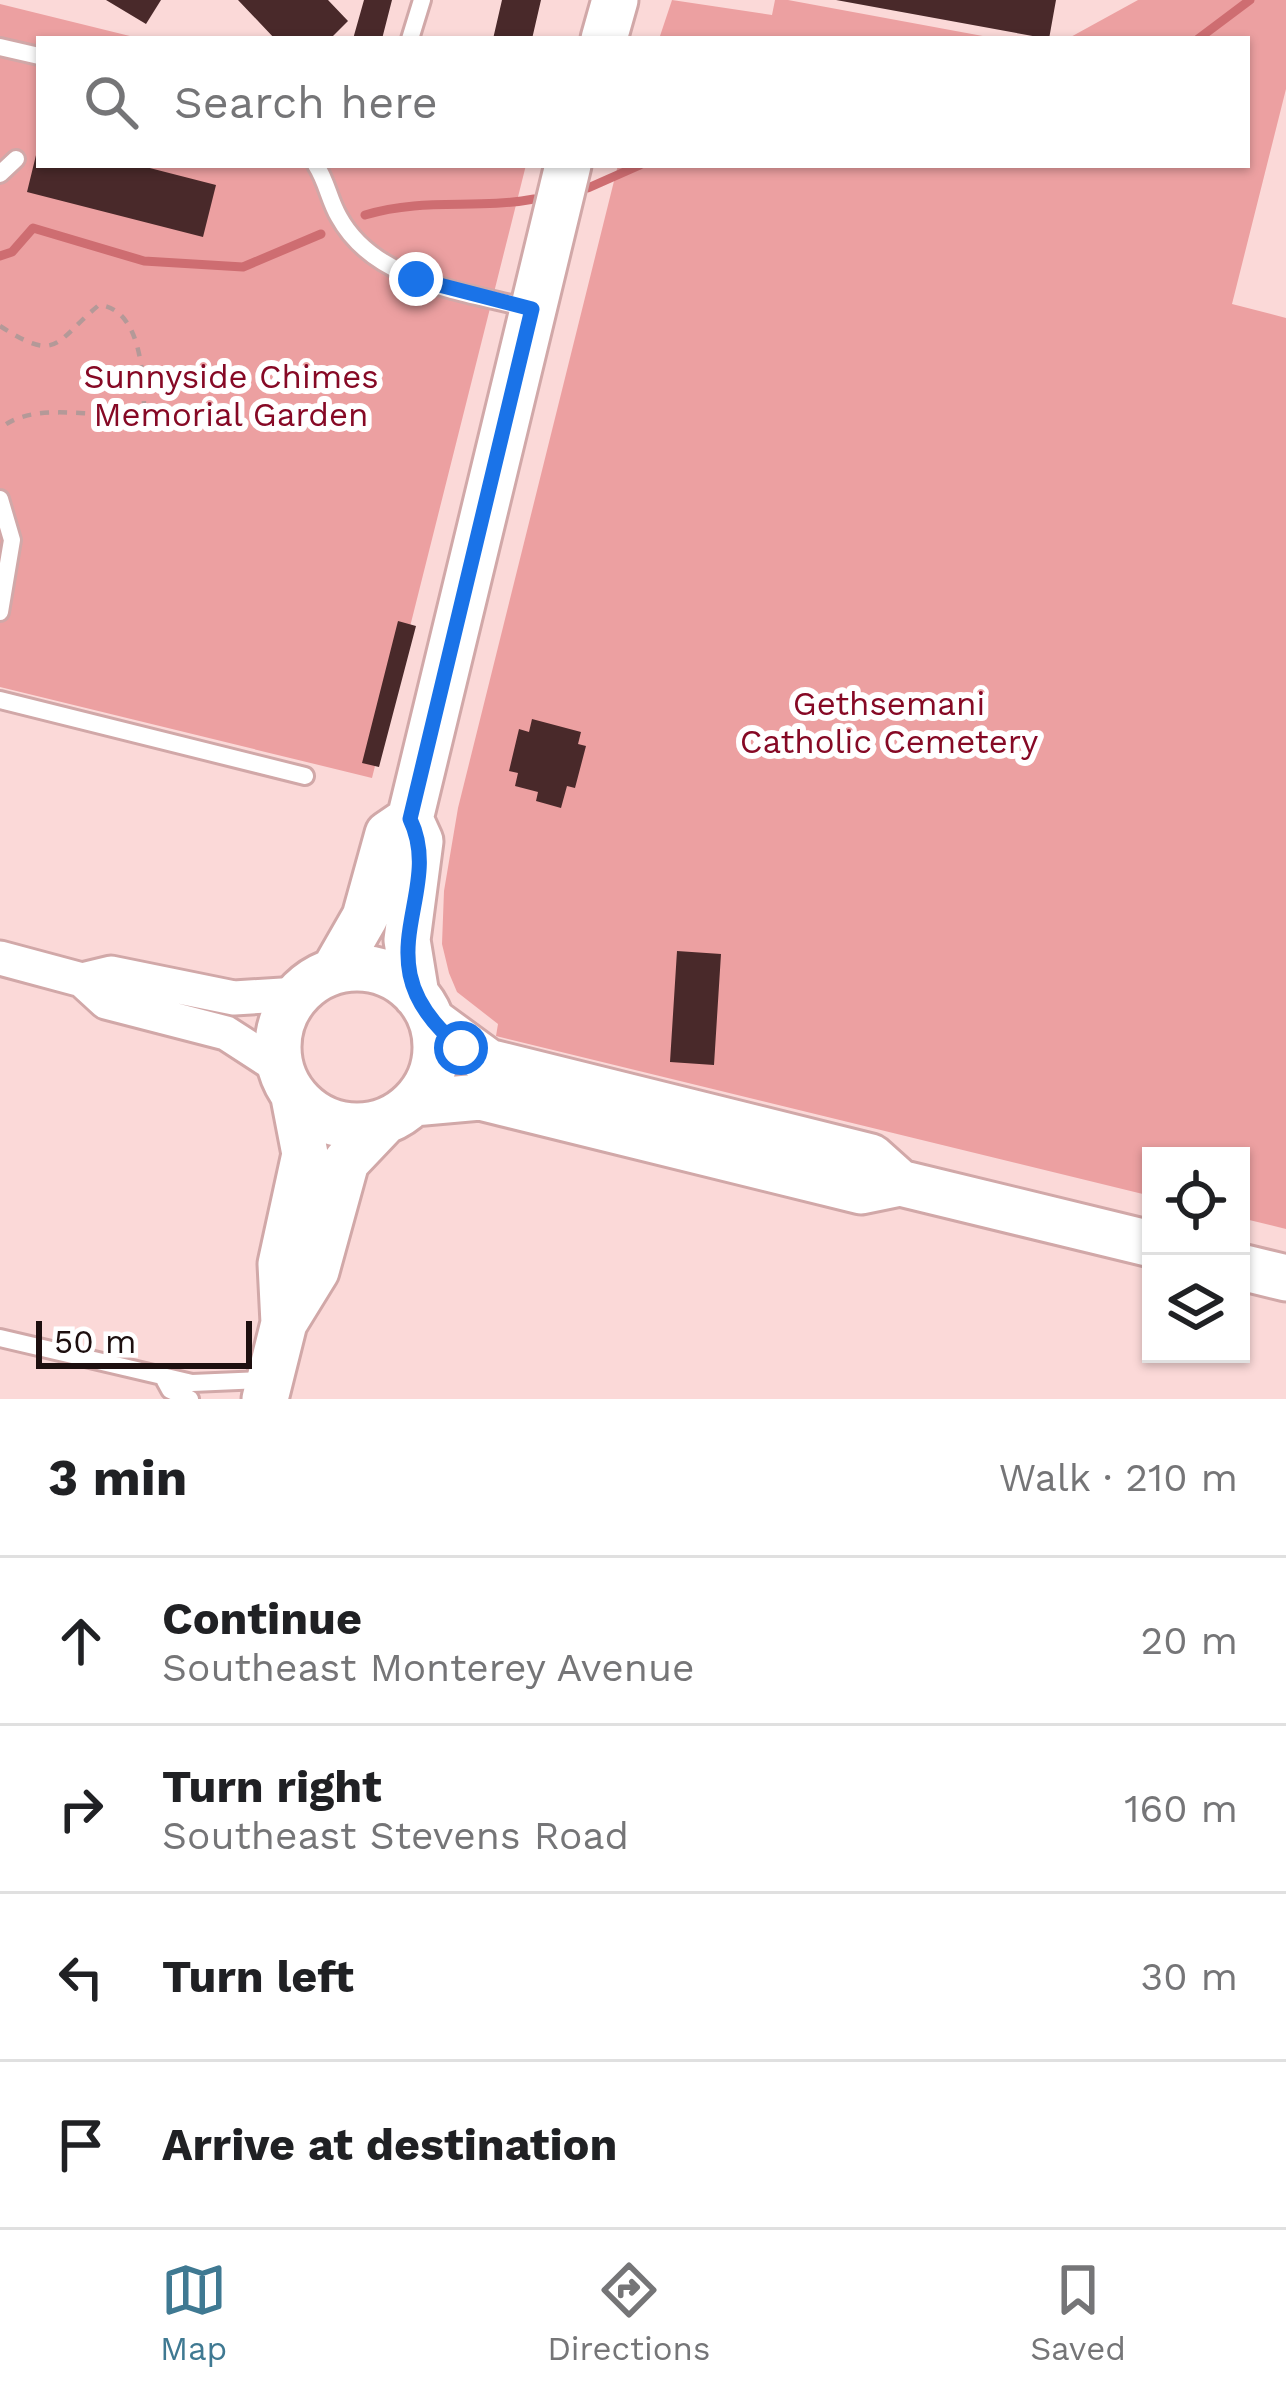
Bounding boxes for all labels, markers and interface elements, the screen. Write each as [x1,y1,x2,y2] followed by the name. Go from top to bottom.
[36,36,1250,168] search box
[78,69,144,135] icon: search
[174,76,438,129] text: Search here
[389,252,443,306] route end
[83,357,379,434] park label: Sunnyside Chimes Memorial Garden
[740,684,1038,761] park label: Gethsemani Catholic Cemetery
[434,1021,488,1075] route start
[1142,1147,1250,1363] map controls
[1142,1147,1250,1255] button: locate
[1142,1255,1250,1363] button: layers
[36,1315,252,1368] scale bar
[54,1322,136,1361] text: 50 m
[48,1448,187,1507] text: 3 min
[999,1455,1238,1500] text: Walk · 210 m
[162,1592,362,1645] text: Continue
[48,1608,114,1674] icon: ahead
[1141,1618,1238,1663] text: 20 m
[162,1645,695,1690] text: Southeast Monterey Avenue
[162,1760,382,1813] text: Turn right
[48,1776,114,1842] icon: right
[1124,1786,1238,1831] text: 160 m
[162,1813,629,1858] text: Southeast Stevens Road
[48,1944,114,2010] icon: left
[162,1950,354,2003] text: Turn left
[1141,1954,1238,1999] text: 30 m
[48,2112,114,2178] icon: arrive
[162,2118,617,2171] text: Arrive at destination
[160,2257,227,2368] tab: Map
[547,2257,710,2368] tab: Directions
[1030,2257,1126,2368] tab: Saved

